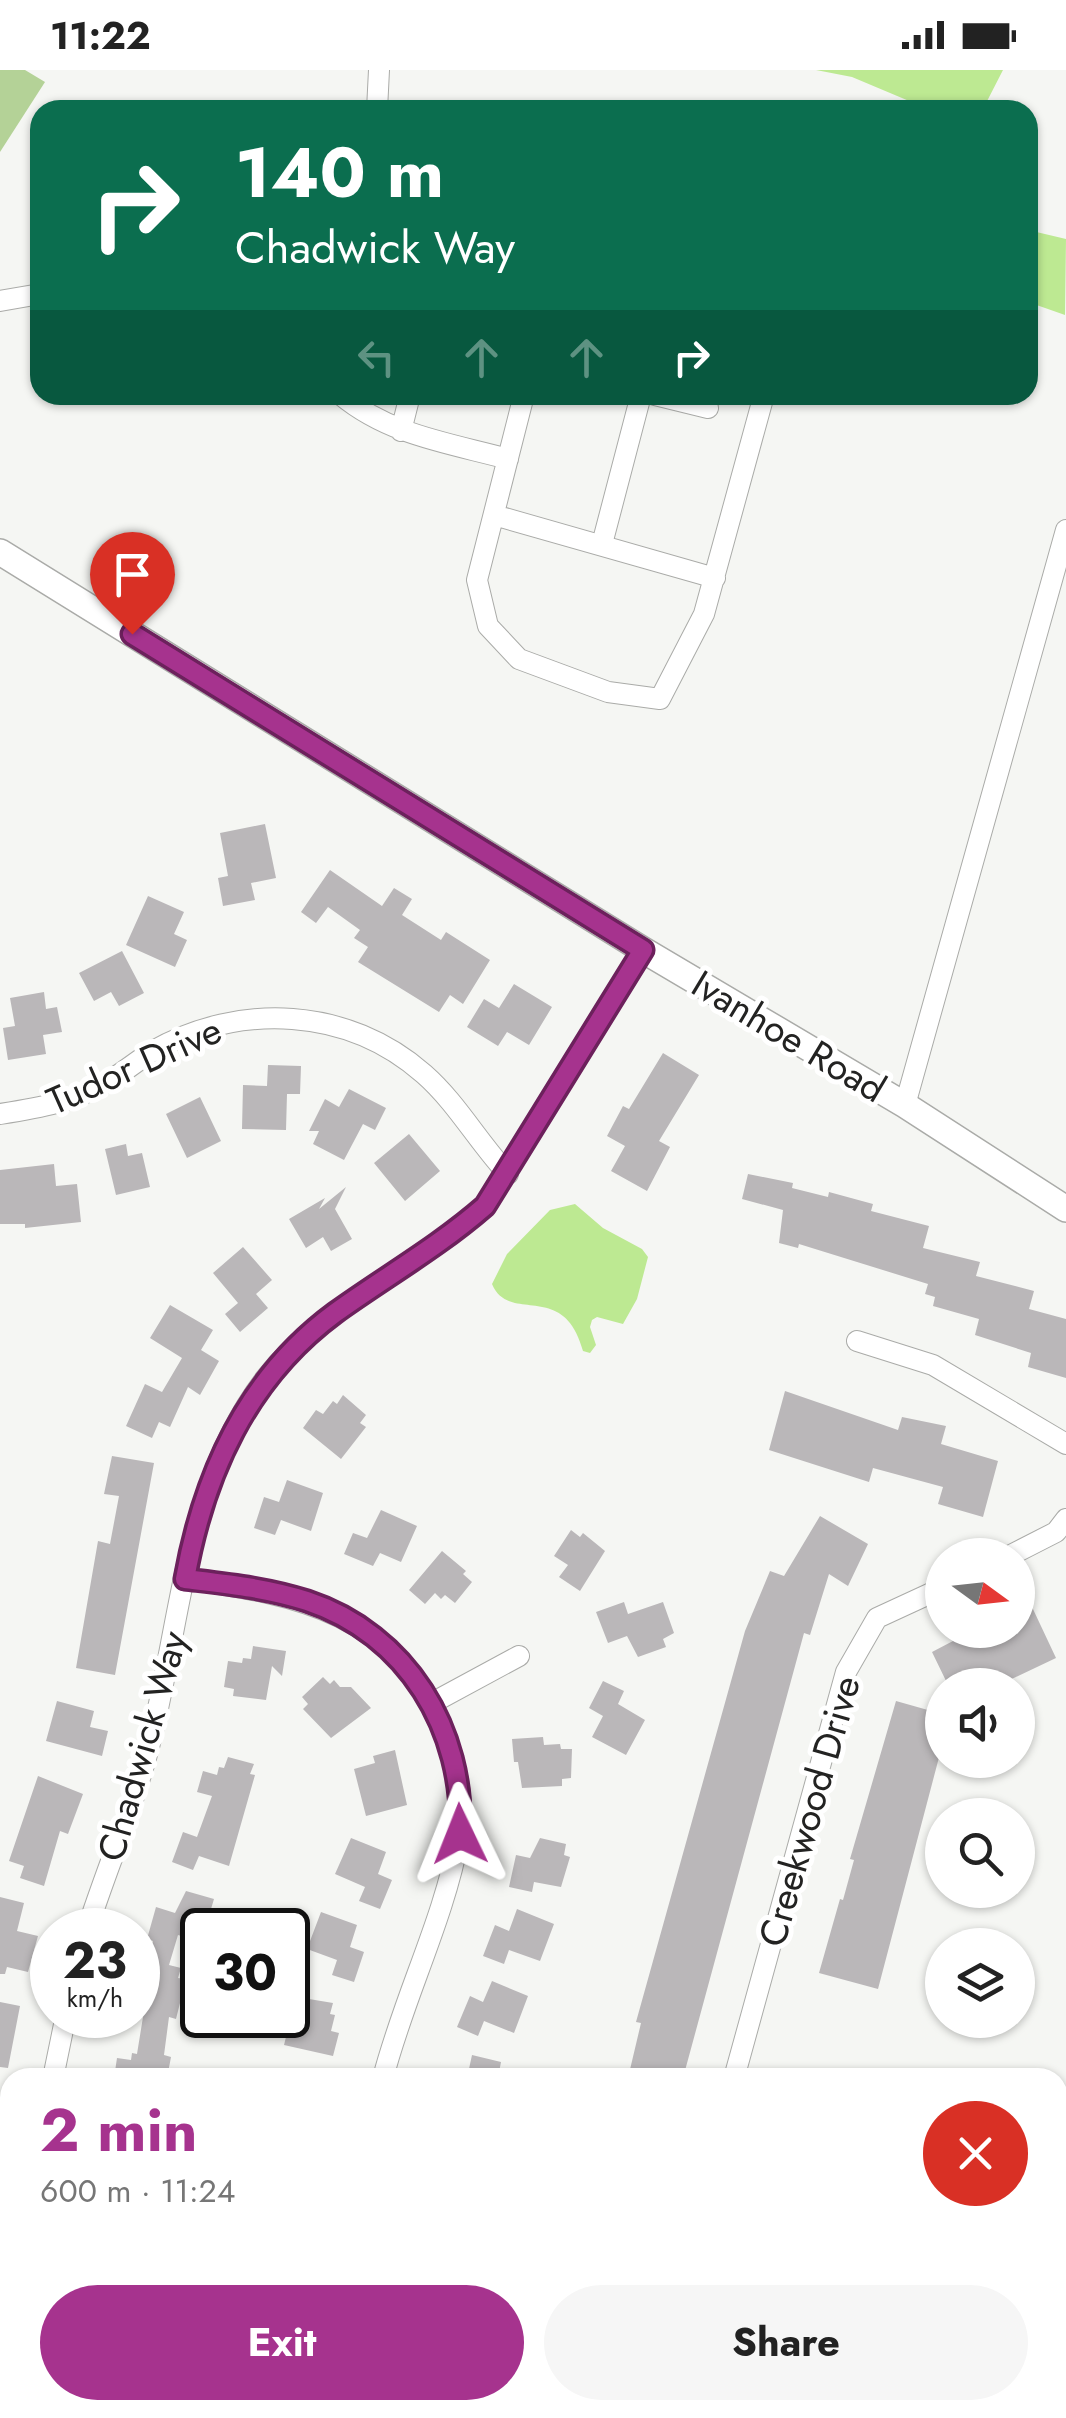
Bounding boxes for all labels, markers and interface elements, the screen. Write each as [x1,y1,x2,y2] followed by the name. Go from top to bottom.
[50,8,151,63] text: 11:22
[235,122,444,223] text: 140 m
[70,140,200,270] icon: right
[235,215,515,280] text: Chadwick Way
[349,330,404,385] icon: left
[454,330,509,385] icon: ahead
[559,330,614,385] icon: ahead
[664,330,719,385] icon: right
[90,532,175,635] pin
[105,547,160,602] icon: arrive
[681,956,897,1116] street label: Ivanhoe Road
[38,1002,230,1128] street label: Tudor Drive
[925,1538,1035,1648] north arrow
[925,1538,1035,2038] map controls
[83,1624,201,1867] street label: Chadwick Way
[925,1668,1035,1778] button: sound
[744,1669,874,1953] street label: Creekwood Drive
[408,1782,512,1886] position arrow
[925,1798,1035,1908] button: search
[180,1908,310,2038] speed limit sign: 30
[63,1924,127,1997] text: 23
[925,1928,1035,2038] button: layers
[67,1980,123,2016] text: km/h
[40,2087,198,2174] text: 2 min
[923,2101,1028,2206] button: close
[40,2168,235,2214] text: 600 m · 11:24
[40,2285,524,2400] button: Exit
[544,2285,1028,2400] button: Share

